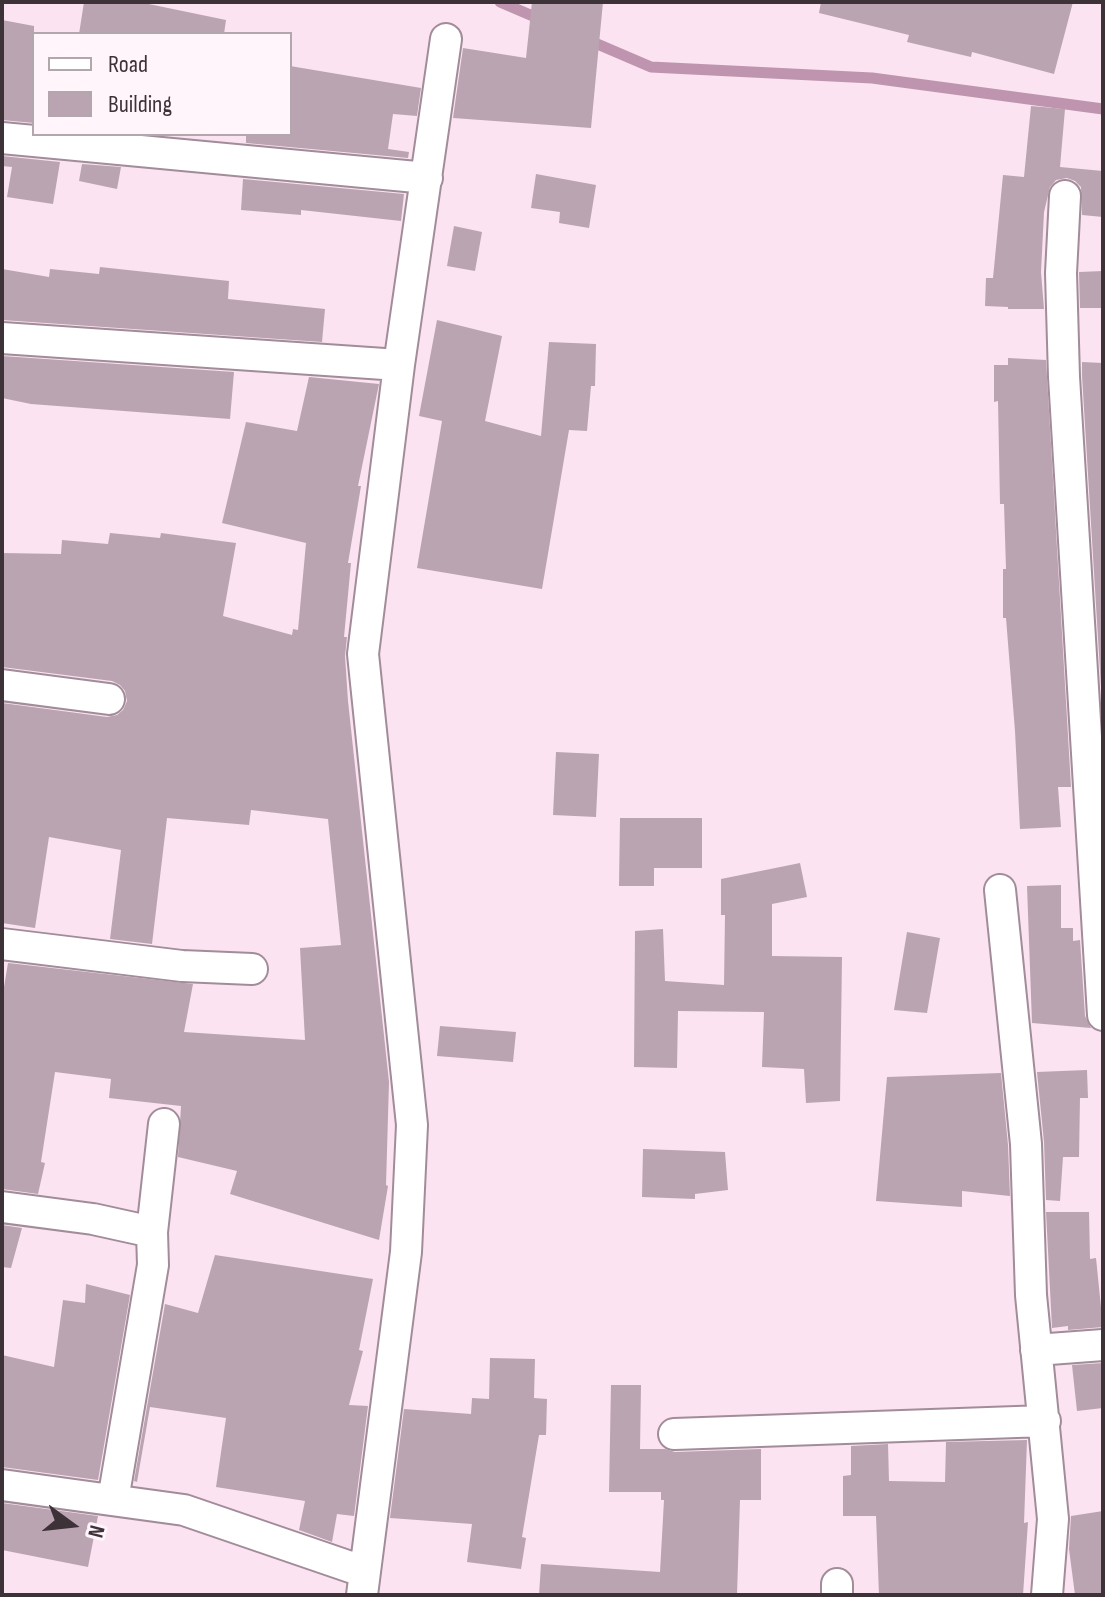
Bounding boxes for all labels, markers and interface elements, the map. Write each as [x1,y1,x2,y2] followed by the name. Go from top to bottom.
[32,32,292,136] legend
[108,50,148,79] text: Road
[108,90,172,119] text: Building
[32,1485,112,1565] north arrow
[81,1522,110,1541] text: N

